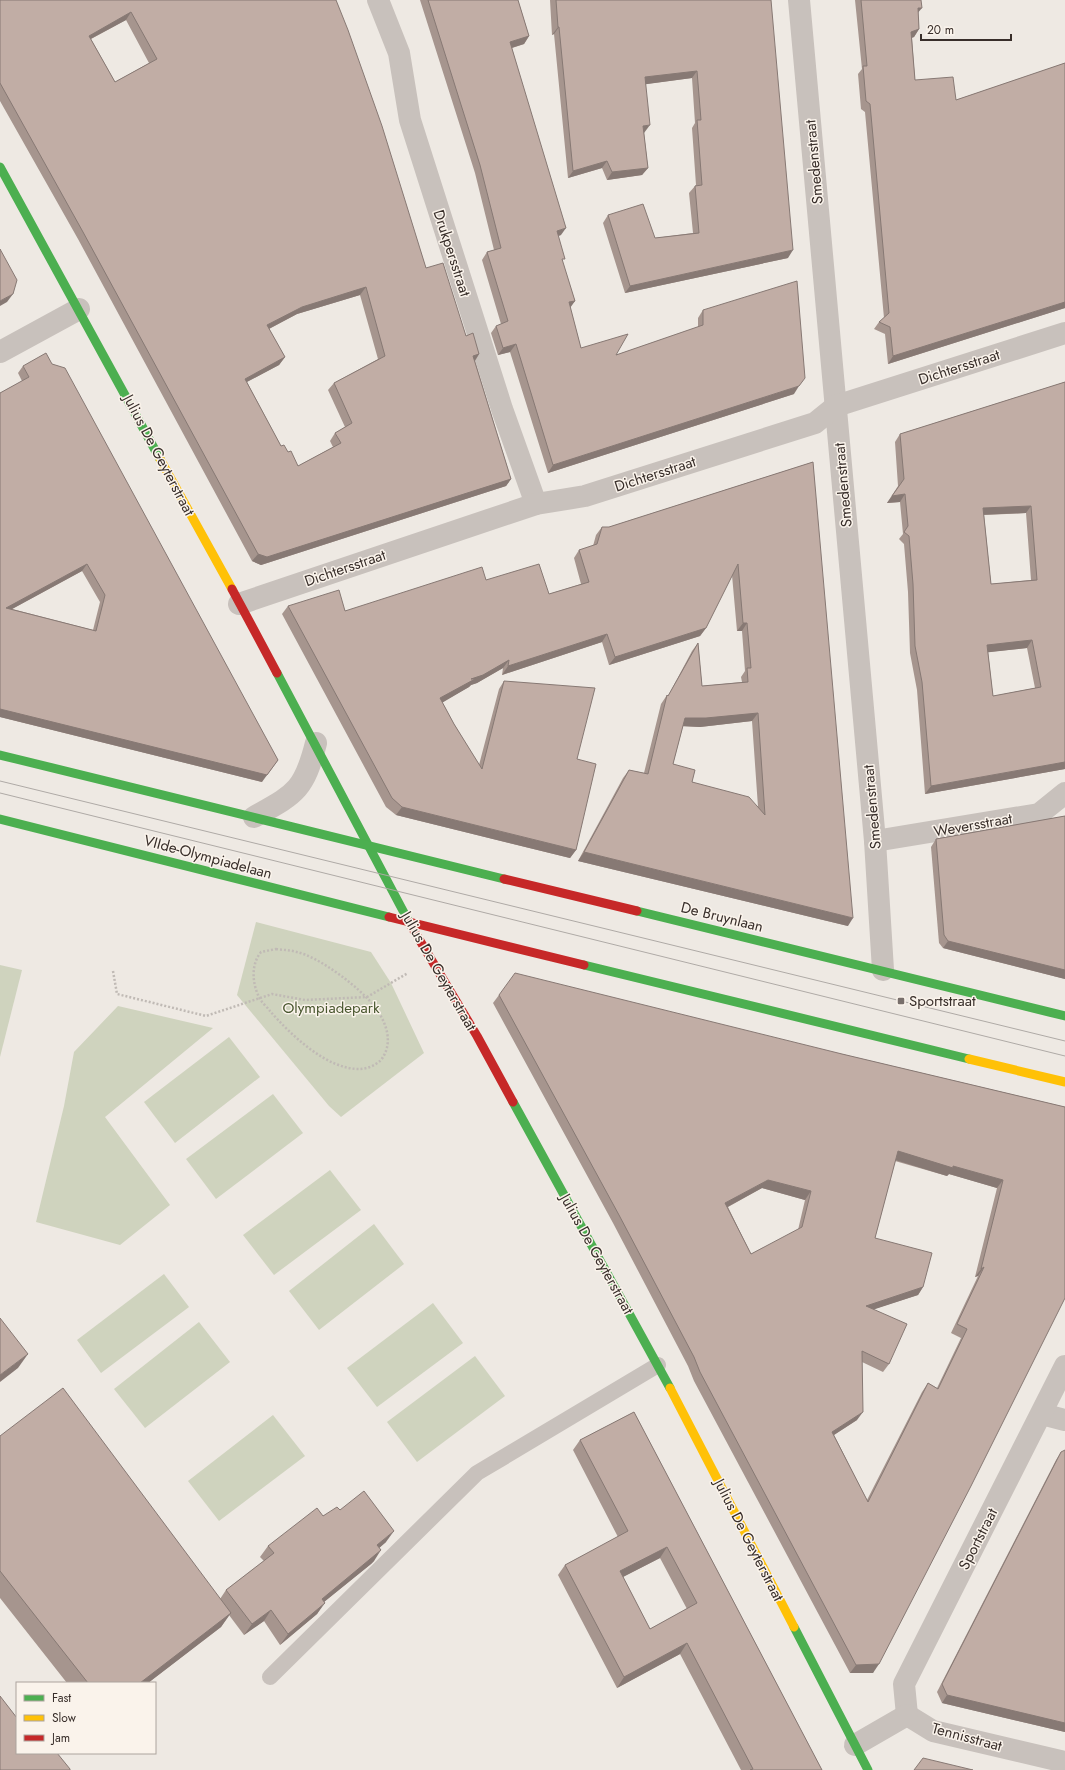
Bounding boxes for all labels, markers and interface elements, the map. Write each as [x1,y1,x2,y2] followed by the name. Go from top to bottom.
[921,16,1011,42] scale bar
[927,21,954,39] text: 20 m
[799,119,829,205] street label: Smedenstraat
[428,207,477,300] street label: Drukpersstraat
[915,343,1003,391] street label: Dichtersstraat
[117,389,201,520] street label: Julius De Geyterstraat
[828,442,858,528] street label: Smedenstraat
[611,450,699,498] street label: Dichtersstraat
[301,544,389,592] street label: Dichtersstraat
[857,764,887,850] street label: Smedenstraat
[932,807,1014,843] street label: Weversstraat
[141,829,275,885] street label: VIIde-Olympiadelaan
[679,896,765,938] street label: De Bruynlaan
[395,905,482,1035] street label: Julius De Geyterstraat
[909,990,976,1012] place label: Sportstraat
[896,996,906,1006] marker: Sportstraat
[282,997,380,1019] park label: Olympiadepark
[554,1188,639,1319] street label: Julius De Geyterstraat
[708,1473,790,1605] street label: Julius De Geyterstraat
[953,1504,1003,1574] street label: Sportstraat
[16,1682,156,1754] legend
[52,1689,71,1707] text: Fast
[52,1709,77,1727] text: Slow
[930,1717,1005,1757] street label: Tennisstraat
[50,1729,70,1747] text: Jam

